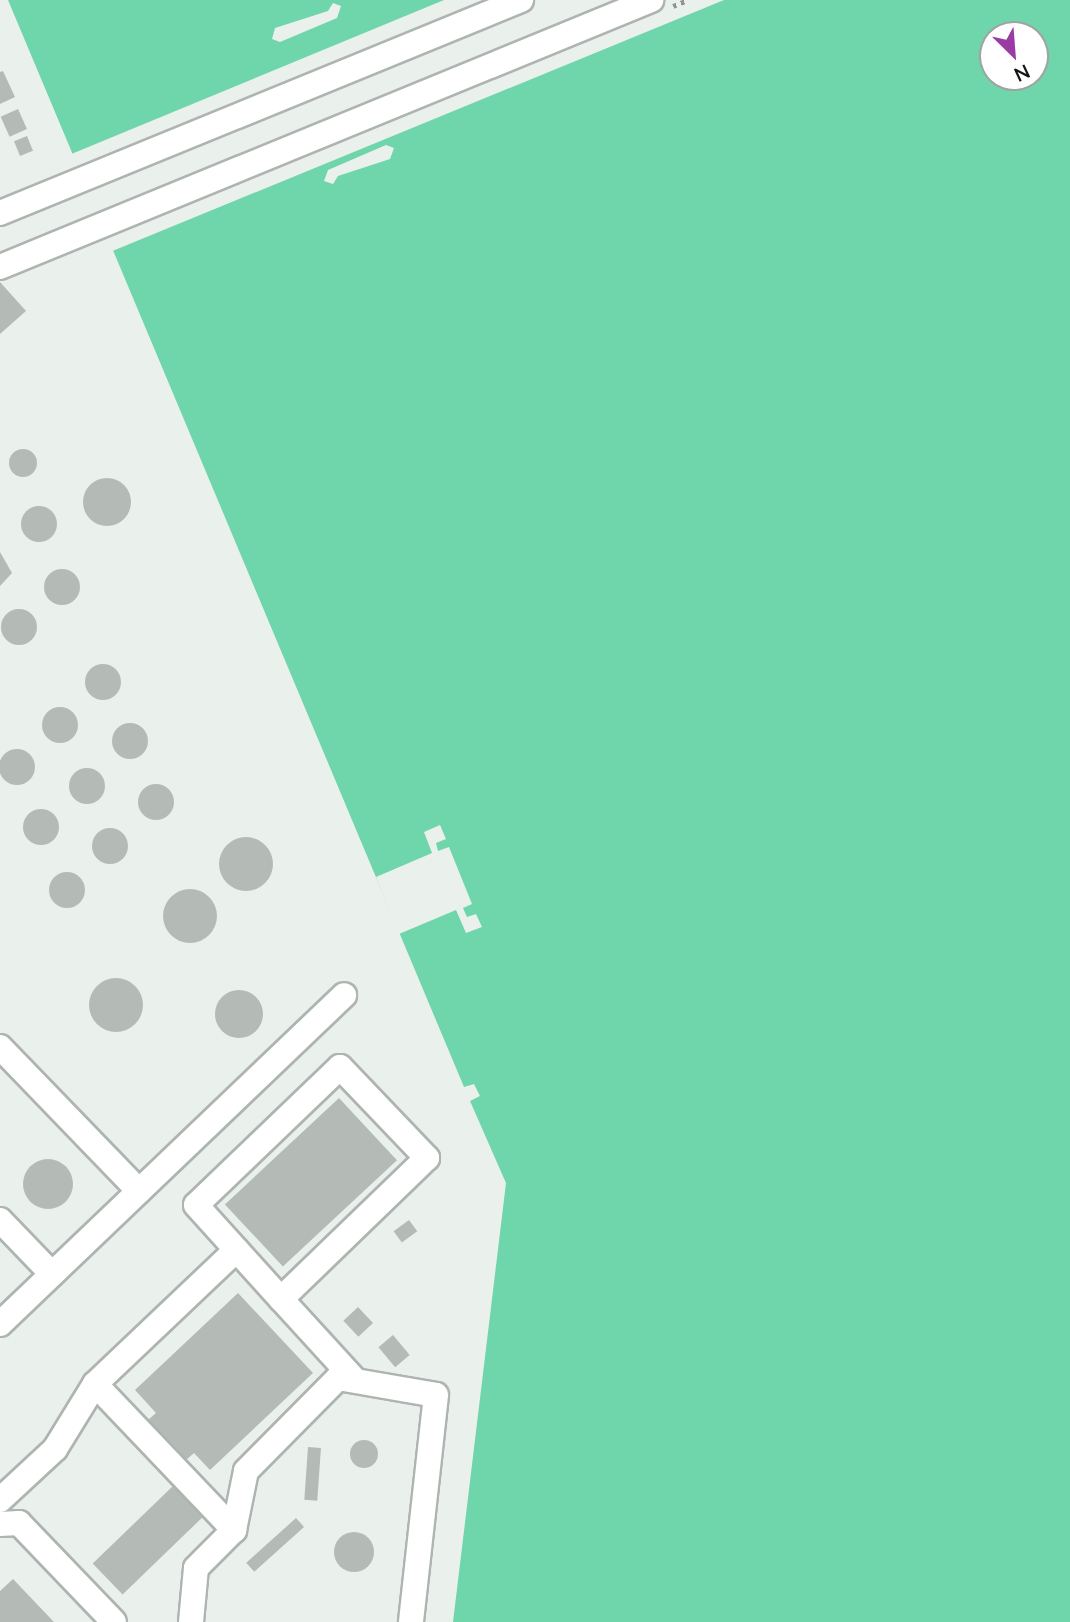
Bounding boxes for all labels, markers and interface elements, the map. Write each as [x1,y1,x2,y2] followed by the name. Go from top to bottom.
[979,21,1049,91] north arrow
[1011,60,1034,87] text: N

